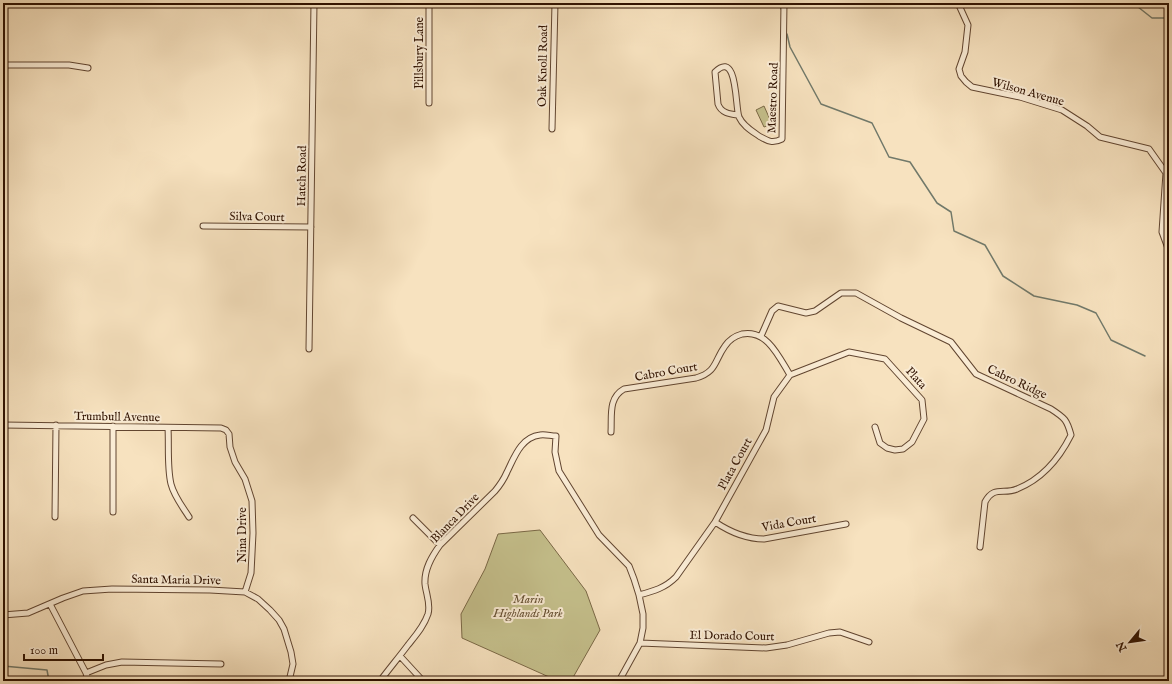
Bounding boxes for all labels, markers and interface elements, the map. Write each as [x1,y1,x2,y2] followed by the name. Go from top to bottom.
[412,16,427,89] street label: Pillsbury Lane
[535,24,551,107] street label: Oak Knoll Road
[764,62,782,134] street label: Maestro Road
[990,75,1066,110] street label: Wilson Avenue
[294,145,310,207] street label: Hatch Road
[229,209,285,225] street label: Silva Court
[633,359,699,385] street label: Cabro Court
[985,362,1050,403] street label: Cabro Ridge
[902,364,930,393] street label: Plata
[74,409,161,425] street label: Trumbull Avenue
[715,435,755,493] street label: Plata Court
[427,490,483,546] street label: Blanca Drive
[235,507,250,563] street label: Nina Drive
[760,511,817,535] street label: Vida Court
[131,572,221,588] street label: Santa Maria Drive
[492,592,563,622] park label: Marin Highlands Park
[1110,622,1150,662] north arrow
[689,628,775,644] street label: El Dorado Court
[24,636,103,662] scale bar
[1113,638,1131,655] text: N
[30,643,58,658] text: 100 m

